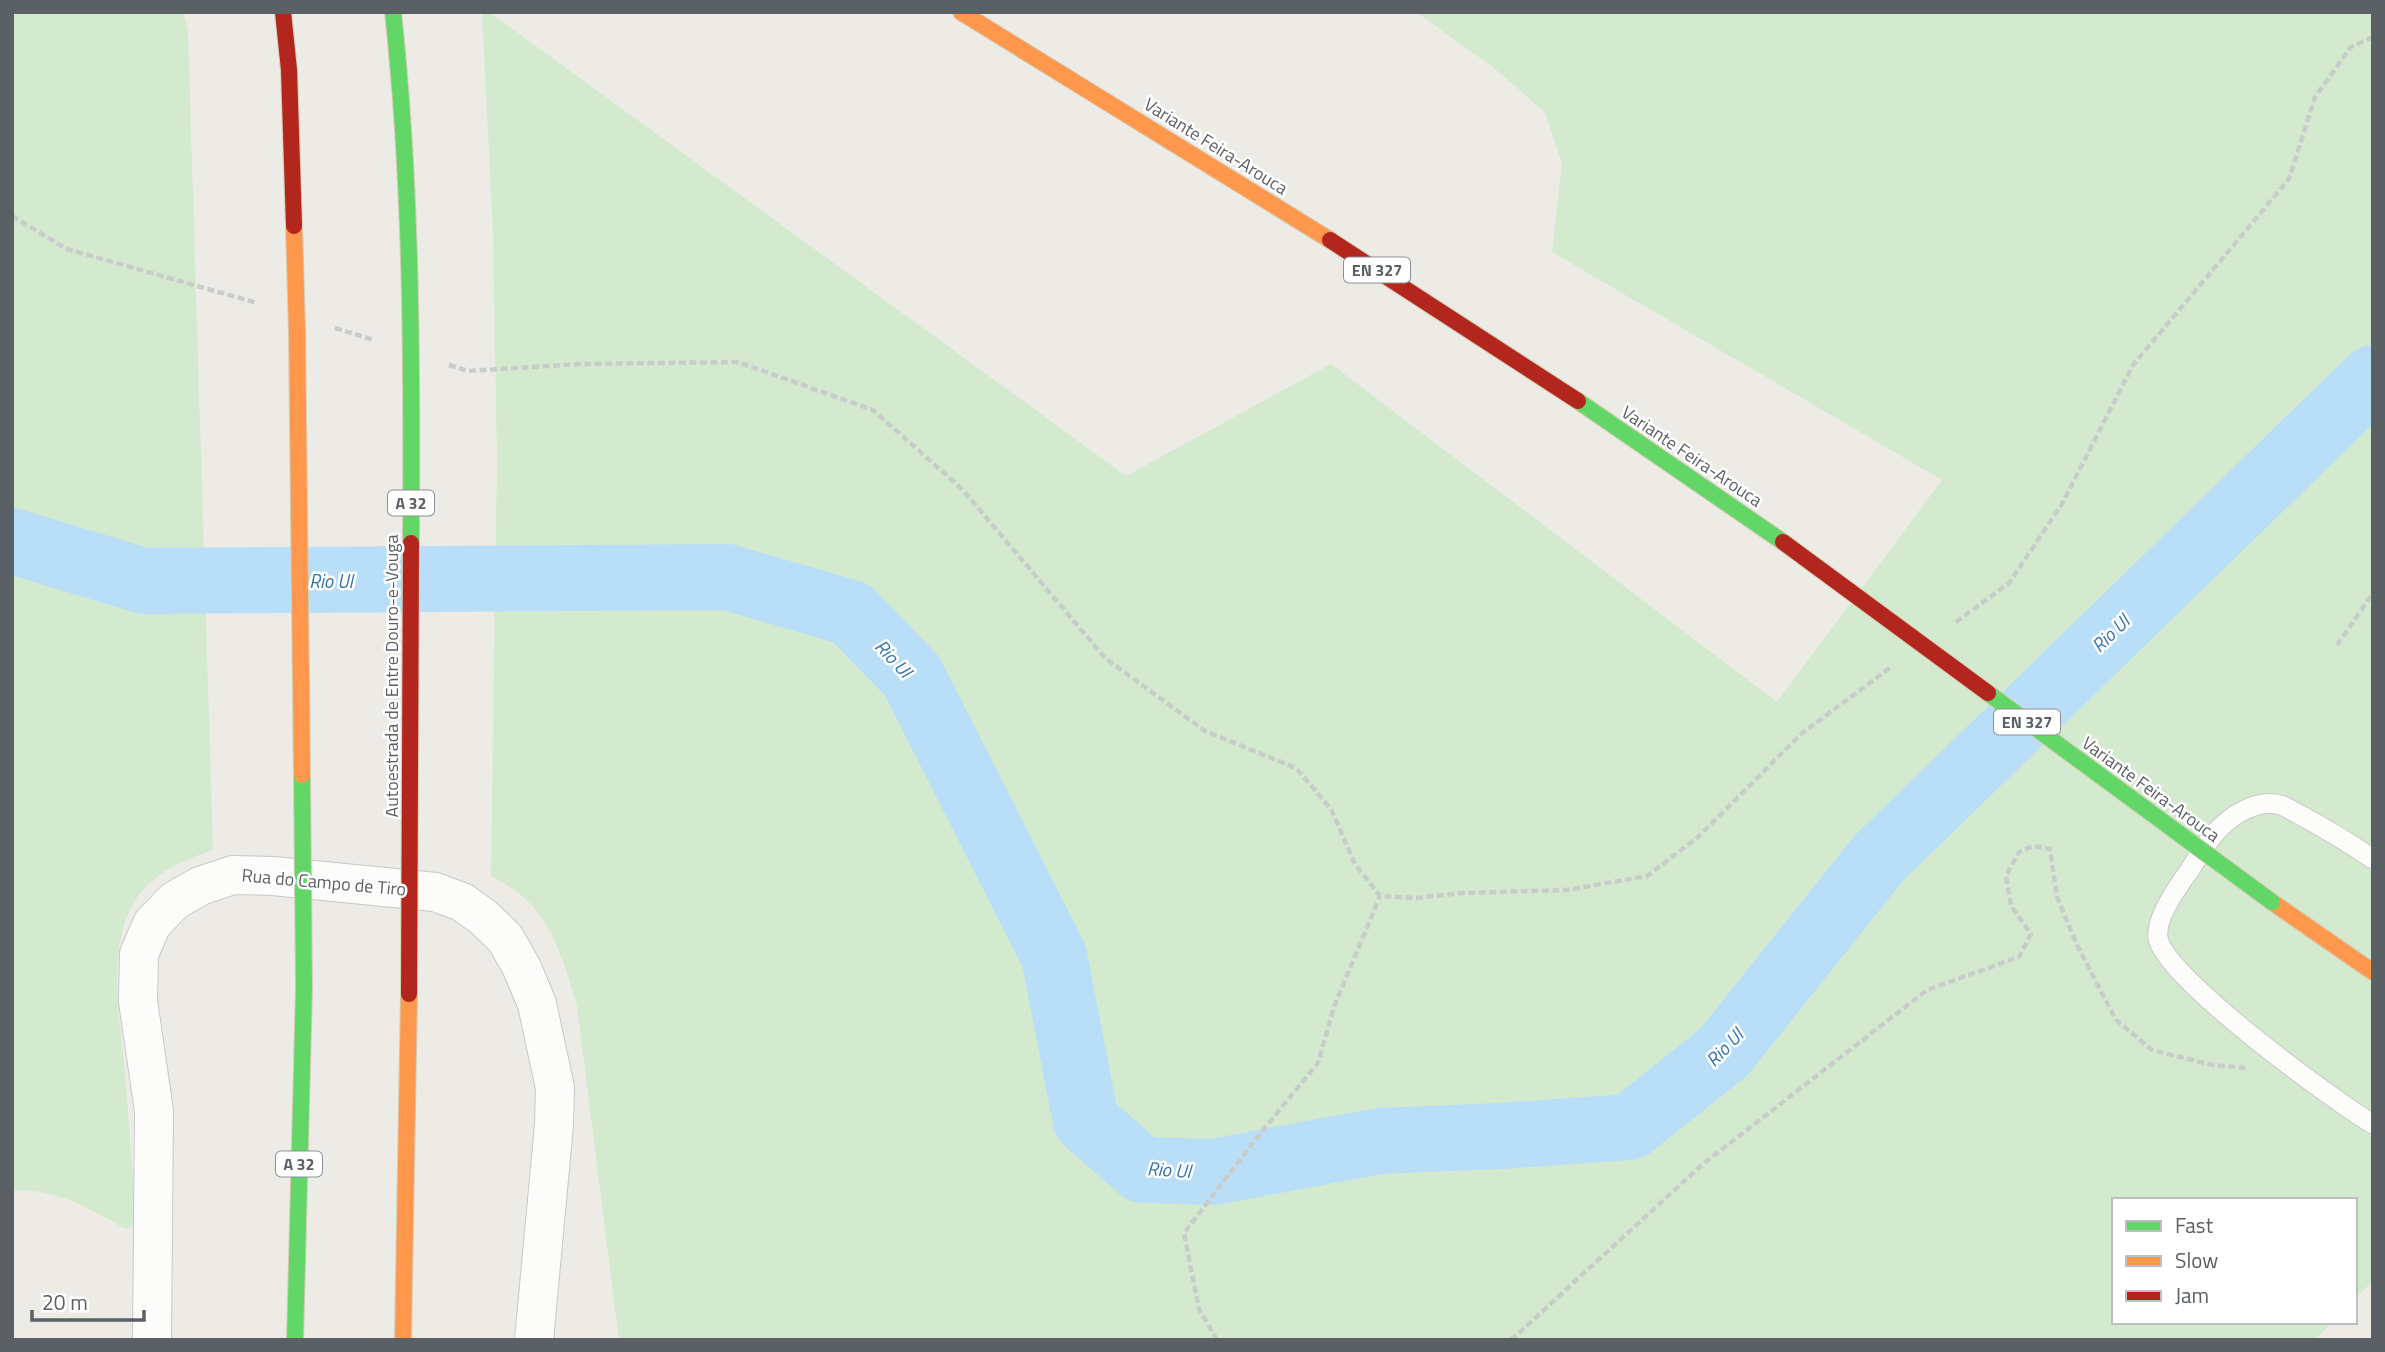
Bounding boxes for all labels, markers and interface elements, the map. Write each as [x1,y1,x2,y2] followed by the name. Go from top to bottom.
[1139,91,1293,201] street label: Variante Feira-Arouca
[1344,258,1410,282] road number: EN 327
[1616,399,1768,513] street label: Variante Feira-Arouca
[388,490,434,516] road number: A 32
[378,535,405,817] street label: Autoestrada de Entre Douro-e-Vouga
[309,566,355,595] water label: Rio Ul
[2084,606,2137,659] water label: Rio Ul
[869,632,921,685] water label: Rio Ul
[1994,709,2060,734] road number: EN 327
[2076,730,2226,848] street label: Variante Feira-Arouca
[241,861,407,903] street label: Rua do Campo de Tiro
[1698,1020,1751,1073] water label: Rio Ul
[276,1152,322,1176] road number: A 32
[1146,1153,1194,1185] water label: Rio Ul
[2112,1198,2357,1324] legend
[2175,1209,2214,1241] text: Fast
[2175,1244,2218,1276] text: Slow
[32,1278,144,1322] scale bar
[2175,1279,2209,1311] text: Jam
[42,1286,88,1318] text: 20 m

